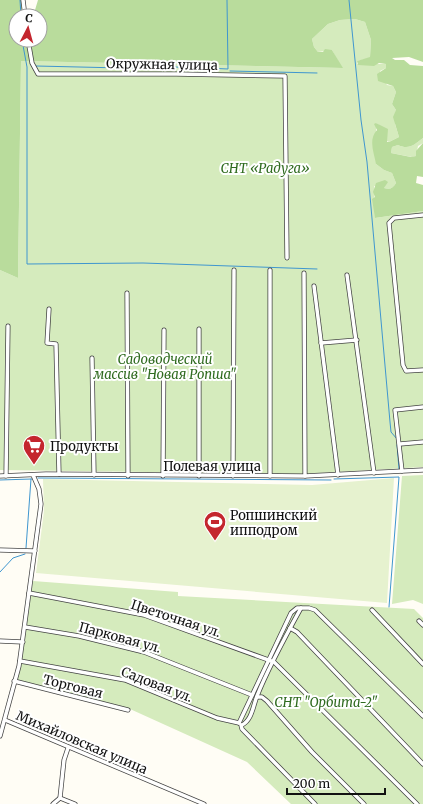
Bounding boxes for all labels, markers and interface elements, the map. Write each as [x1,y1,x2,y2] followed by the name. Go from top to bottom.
[8,8,48,48] north arrow
[25,11,33,25] text: С
[106,55,218,74] street label: Окружная улица
[220,160,310,177] park label: СНТ «Радуга»
[92,351,237,383] park label: Садоводческий массив "Новая Ропша"
[21,433,47,466] supermarket icon: Продукты
[50,438,118,455] place label: Продукты
[163,458,261,475] street label: Полевая улица
[230,507,317,539] place label: Ропшинский ипподром
[202,509,228,542] sports icon: Ропшинский ипподром
[129,596,223,641] street label: Цветочная ул.
[77,618,163,657] street label: Парковая ул.
[119,663,195,706] street label: Садовая ул.
[41,671,105,702] street label: Торговая
[274,694,378,711] park label: СНТ "Орбита-2"
[14,707,150,778] street label: Михайловская улица
[287,770,385,796] scale bar
[293,776,330,791] text: 200 m

